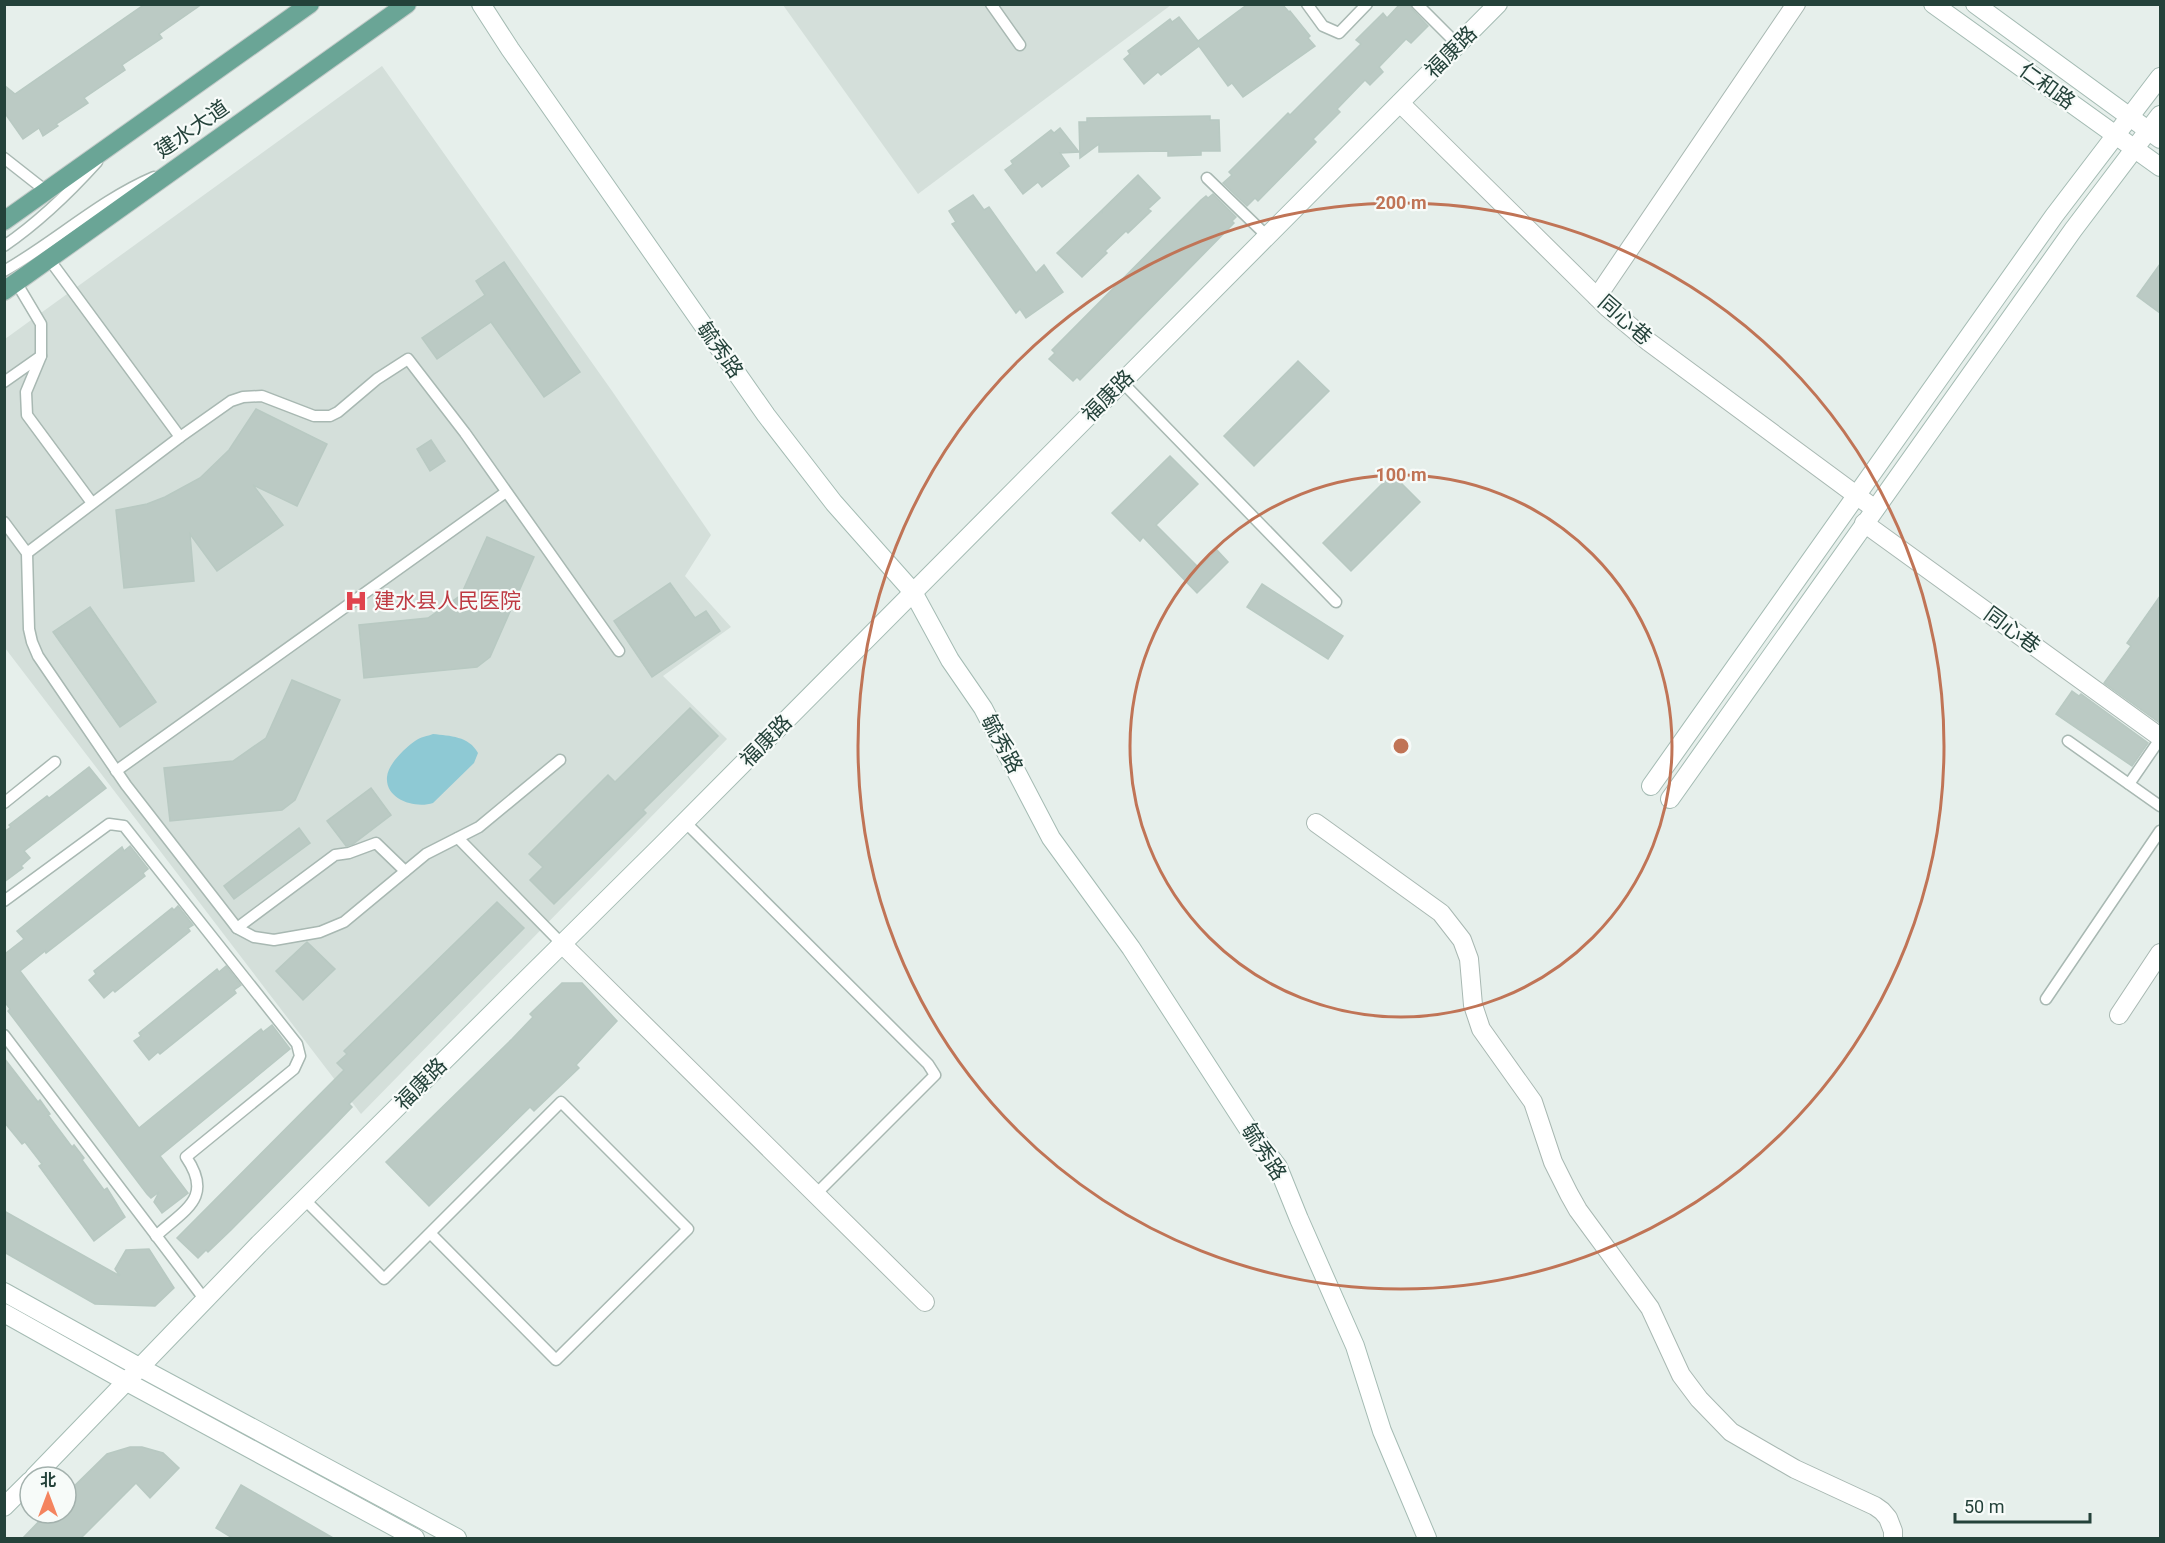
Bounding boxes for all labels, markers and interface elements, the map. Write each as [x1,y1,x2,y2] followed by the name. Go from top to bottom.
[1420,21,1482,83] street label: 福康路
[2014,58,2080,114] street label: 仁和路
[151,95,233,163] street label: 建水大道
[1375,192,1427,213] text: 200 m
[1593,290,1657,350] street label: 同心巷
[692,317,748,383] street label: 毓秀路
[1077,365,1139,427] street label: 福康路
[1375,464,1427,485] text: 100 m
[343,588,369,614] hospital icon: 建水县人民医院
[374,589,521,613] place label: 建水县人民医院
[1979,602,2045,658] street label: 同心巷
[735,710,797,772] street label: 福康路
[977,711,1027,777] street label: 毓秀路
[1391,736,1411,756] centre of rings
[390,1053,452,1115] street label: 福康路
[1237,1119,1291,1185] street label: 毓秀路
[18,1465,78,1525] north arrow
[40,1471,56,1490] text: 北
[1955,1486,2090,1524] scale bar
[1964,1496,2004,1517] text: 50 m

